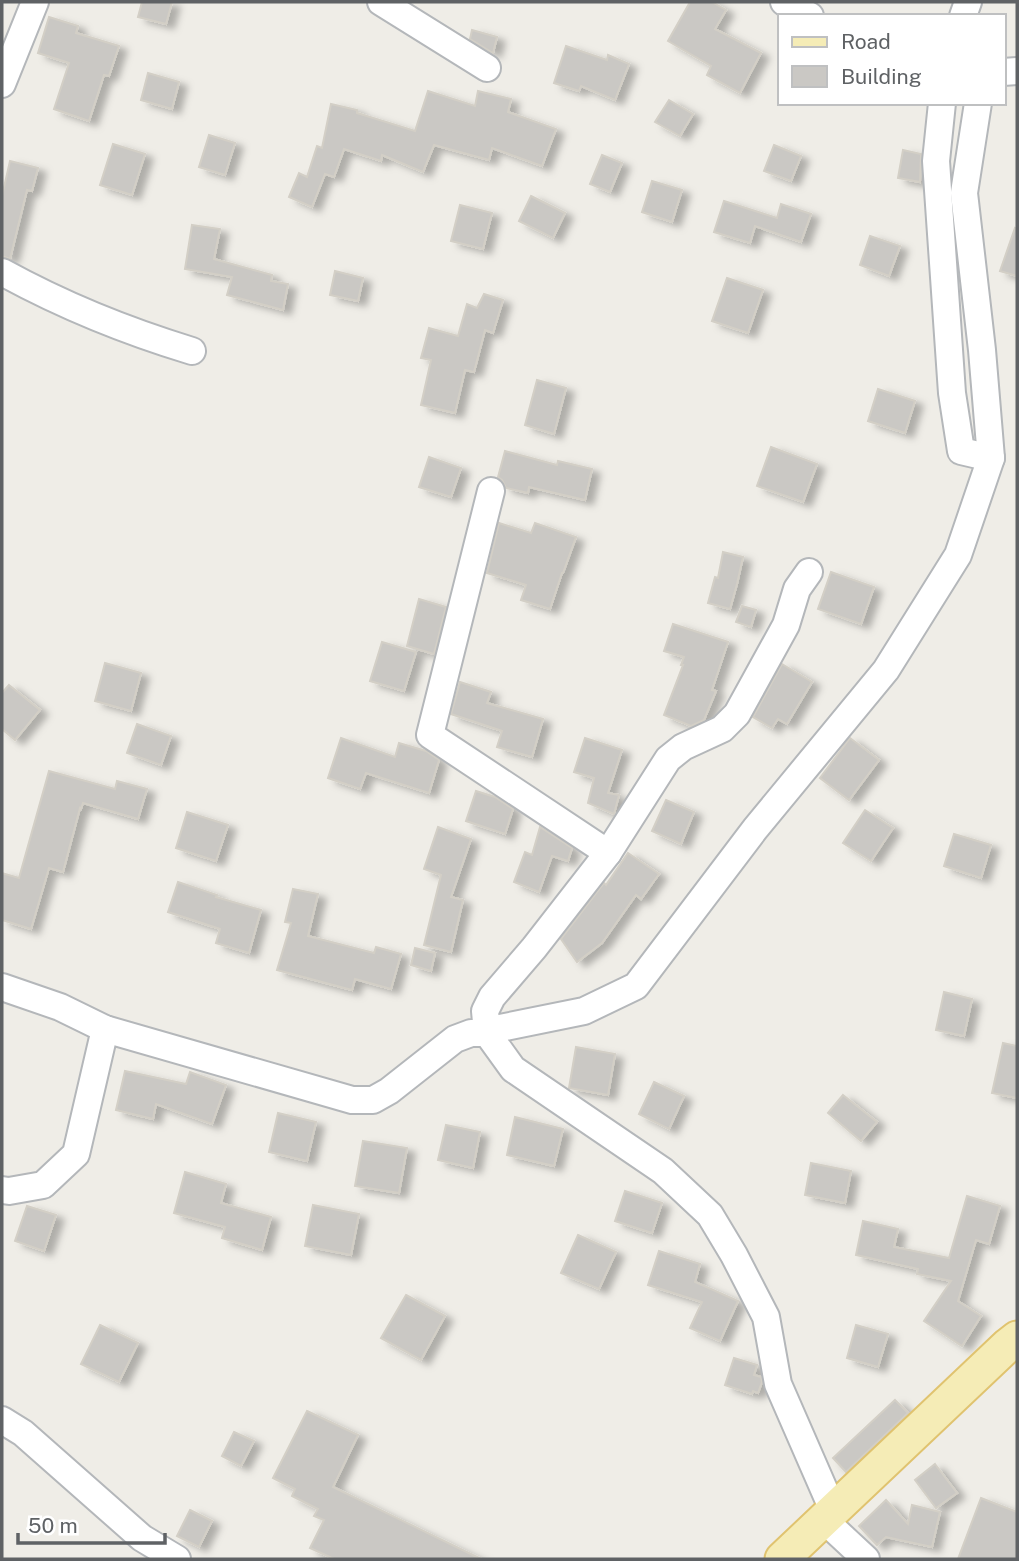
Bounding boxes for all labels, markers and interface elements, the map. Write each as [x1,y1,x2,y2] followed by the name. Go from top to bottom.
[778,14,1005,105] legend
[841,29,891,54] text: Road
[841,64,922,89] text: Building
[18,1502,164,1546] scale bar
[28,1513,78,1538] text: 50 m

